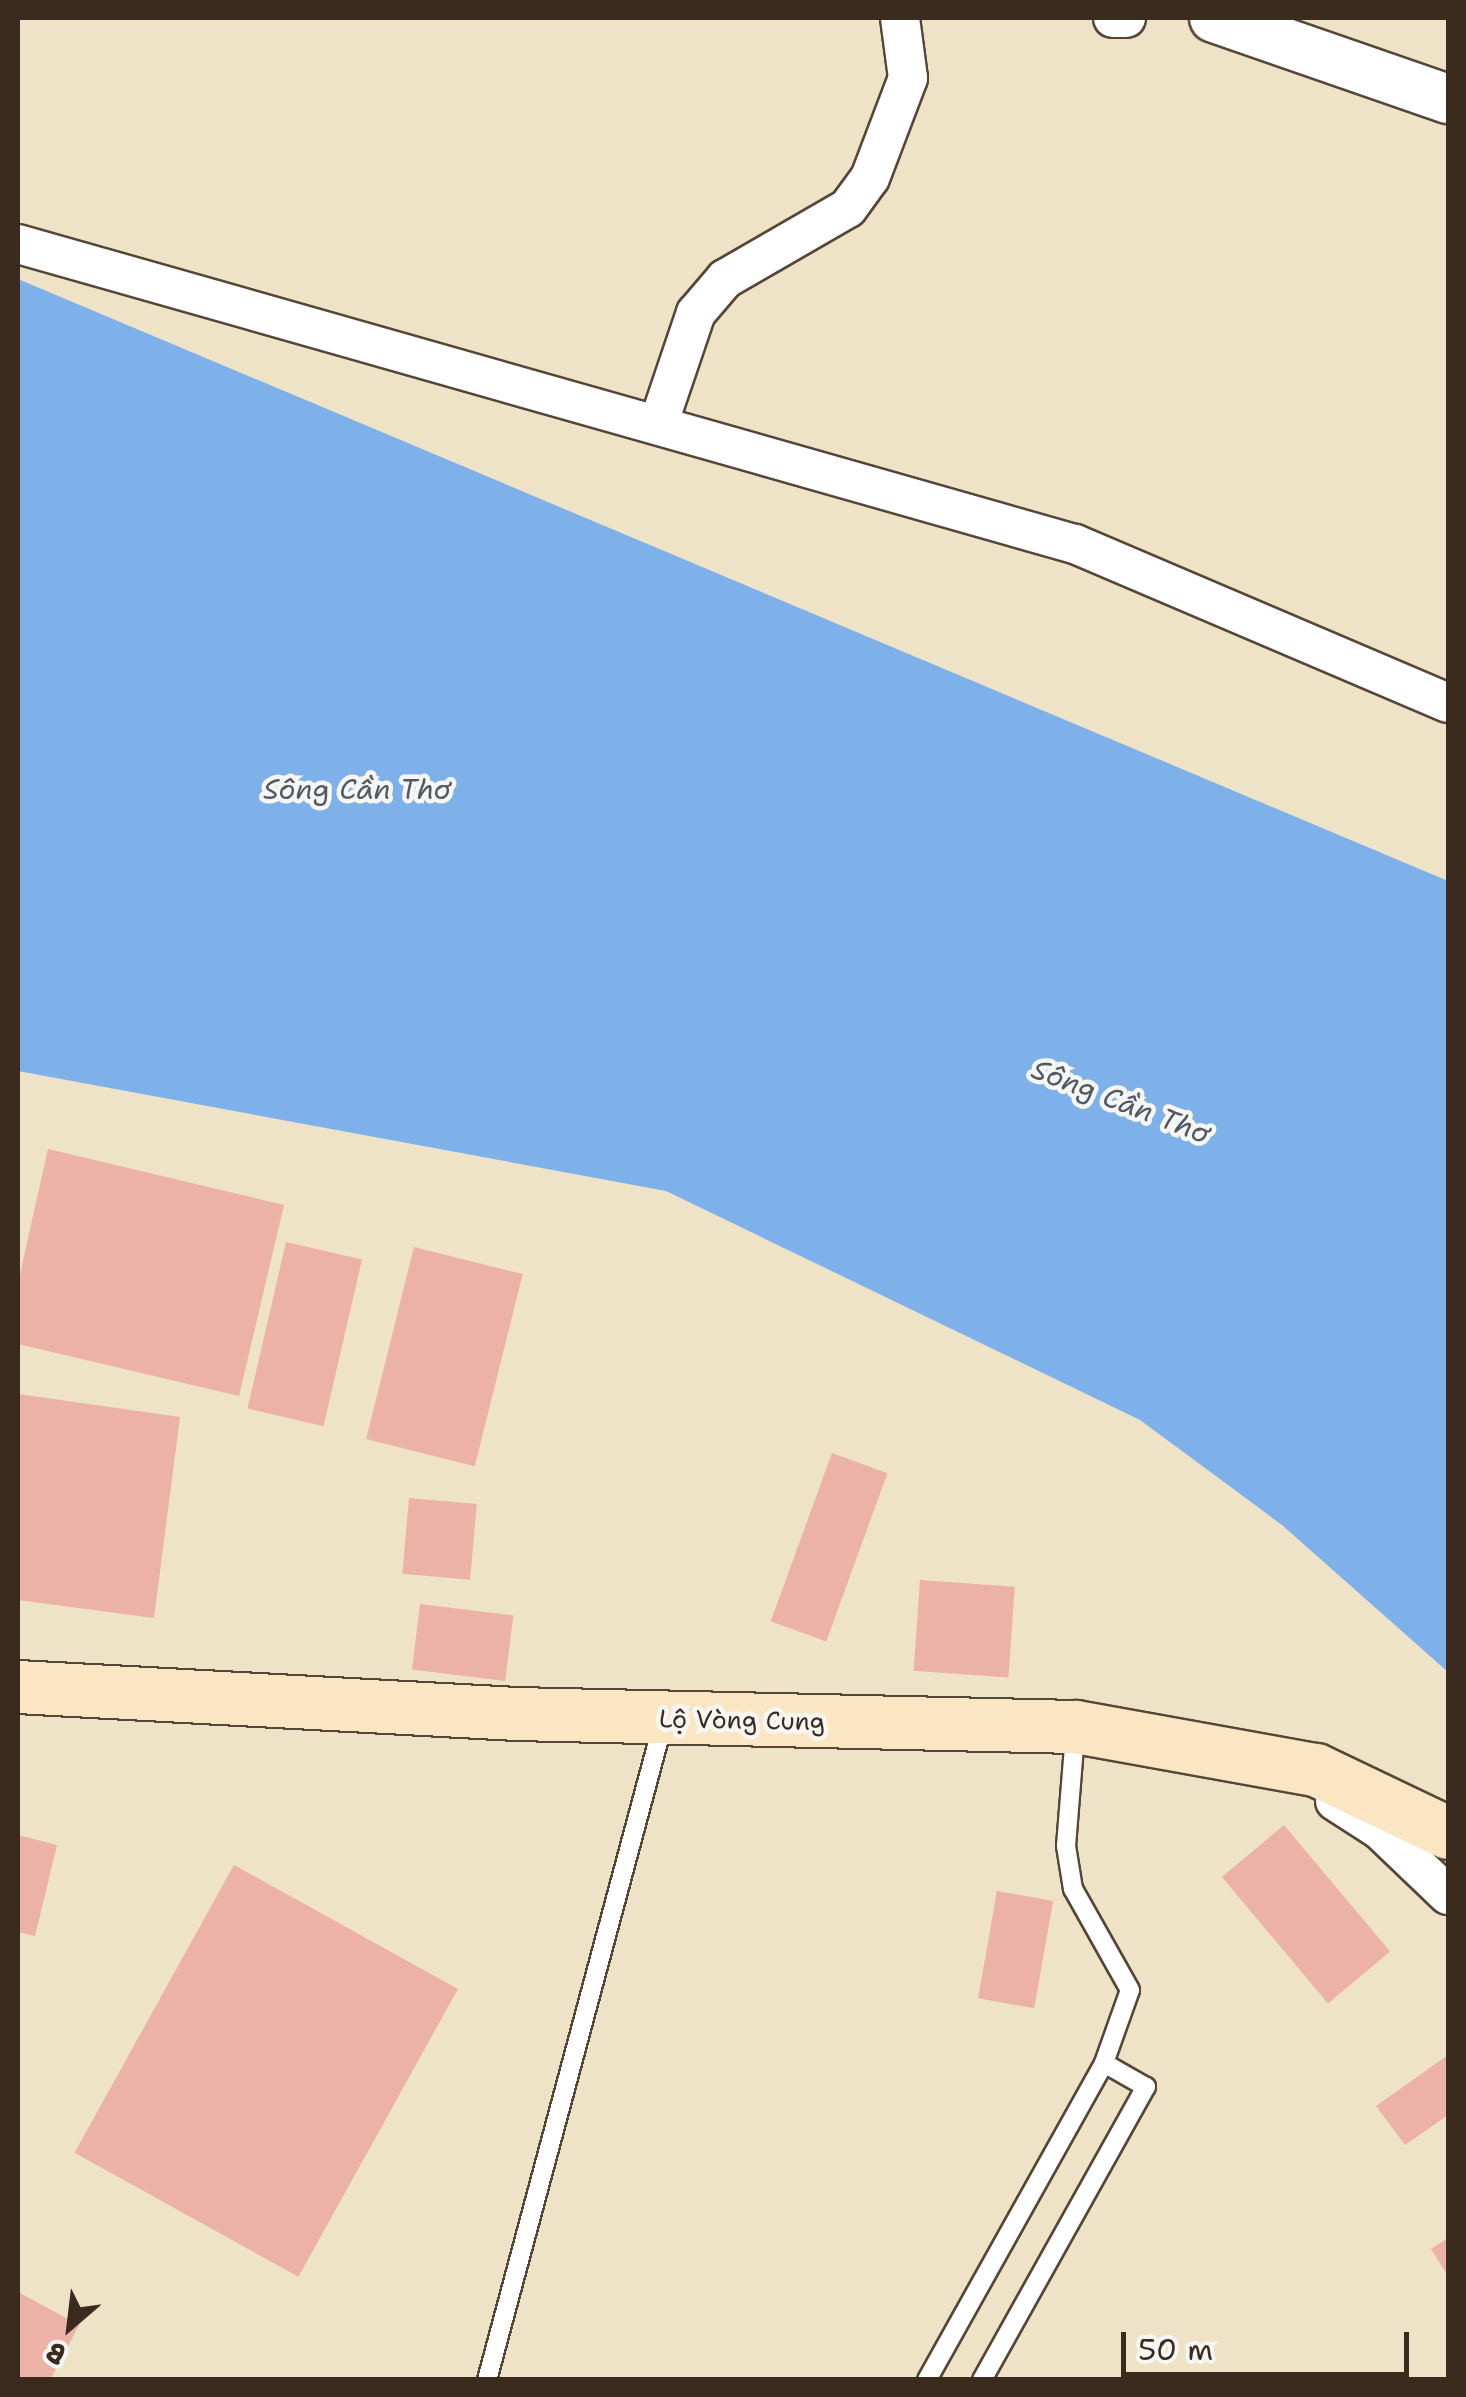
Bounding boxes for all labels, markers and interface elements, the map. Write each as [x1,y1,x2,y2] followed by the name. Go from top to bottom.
[263,772,451,806] water label: Sông Cần Thơ
[1027,1052,1215,1150] water label: Sông Cần Thơ
[659,1704,825,1736] street label: Lộ Vòng Cung
[20,2277,120,2377] north arrow
[1126,2312,1414,2374] scale bar
[1138,2329,1213,2370] text: 50 m
[39,2333,73,2374] text: B

